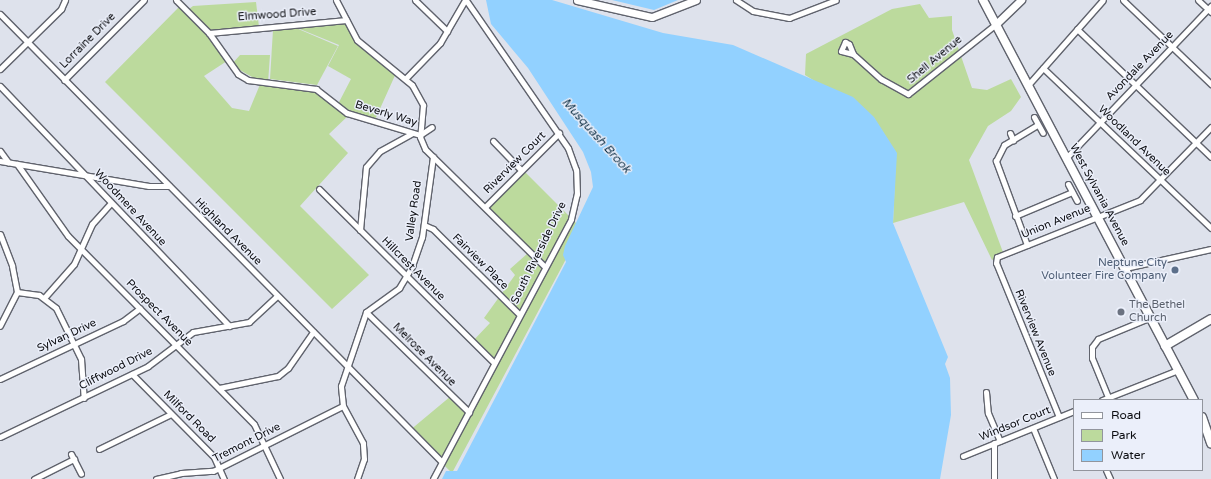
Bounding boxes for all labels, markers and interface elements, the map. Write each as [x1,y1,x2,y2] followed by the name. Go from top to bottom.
[237,6,317,24] street label: Elmwood Drive
[57,10,119,72] street label: Lorraine Drive
[1104,29,1176,103] street label: Avondale Avenue
[905,33,965,87] street label: Shell Avenue
[558,95,634,177] water label: Musquash Brook
[353,98,419,130] street label: Beverly Way
[1095,103,1173,179] street label: Woodland Avenue
[481,129,549,197] street label: Riverview Court
[1066,142,1132,248] street label: West Sylvania Avenue
[91,167,169,249] street label: Woodmere Avenue
[403,180,425,242] street label: Valley Road
[192,196,264,268] street label: Highland Avenue
[509,200,569,306] street label: South Riverside Drive
[1020,202,1092,242] street label: Union Avenue
[449,231,511,293] street label: Fairview Place
[379,235,447,303] street label: Hillcrest Avenue
[1041,257,1167,283] place label: Neptune City Volunteer Fire Company
[1170,265,1180,275] marker: Neptune City Volunteer Fire Company
[123,277,195,349] street label: Prospect Avenue
[1012,288,1058,378] street label: Riverview Avenue
[1129,299,1185,325] place label: The Bethel Church
[1116,307,1126,317] marker: The Bethel Church
[35,317,99,355] street label: Sylvan Drive
[390,321,458,389] street label: Melrose Avenue
[77,345,155,393] street label: Cliffwood Drive
[160,388,218,446] street label: Milford Road
[1073,399,1203,471] legend
[977,404,1053,444] street label: Windsor Court
[1111,408,1141,422] text: Road
[211,420,283,466] street label: Tremont Drive
[1111,428,1137,442] text: Park
[1111,448,1145,462] text: Water

